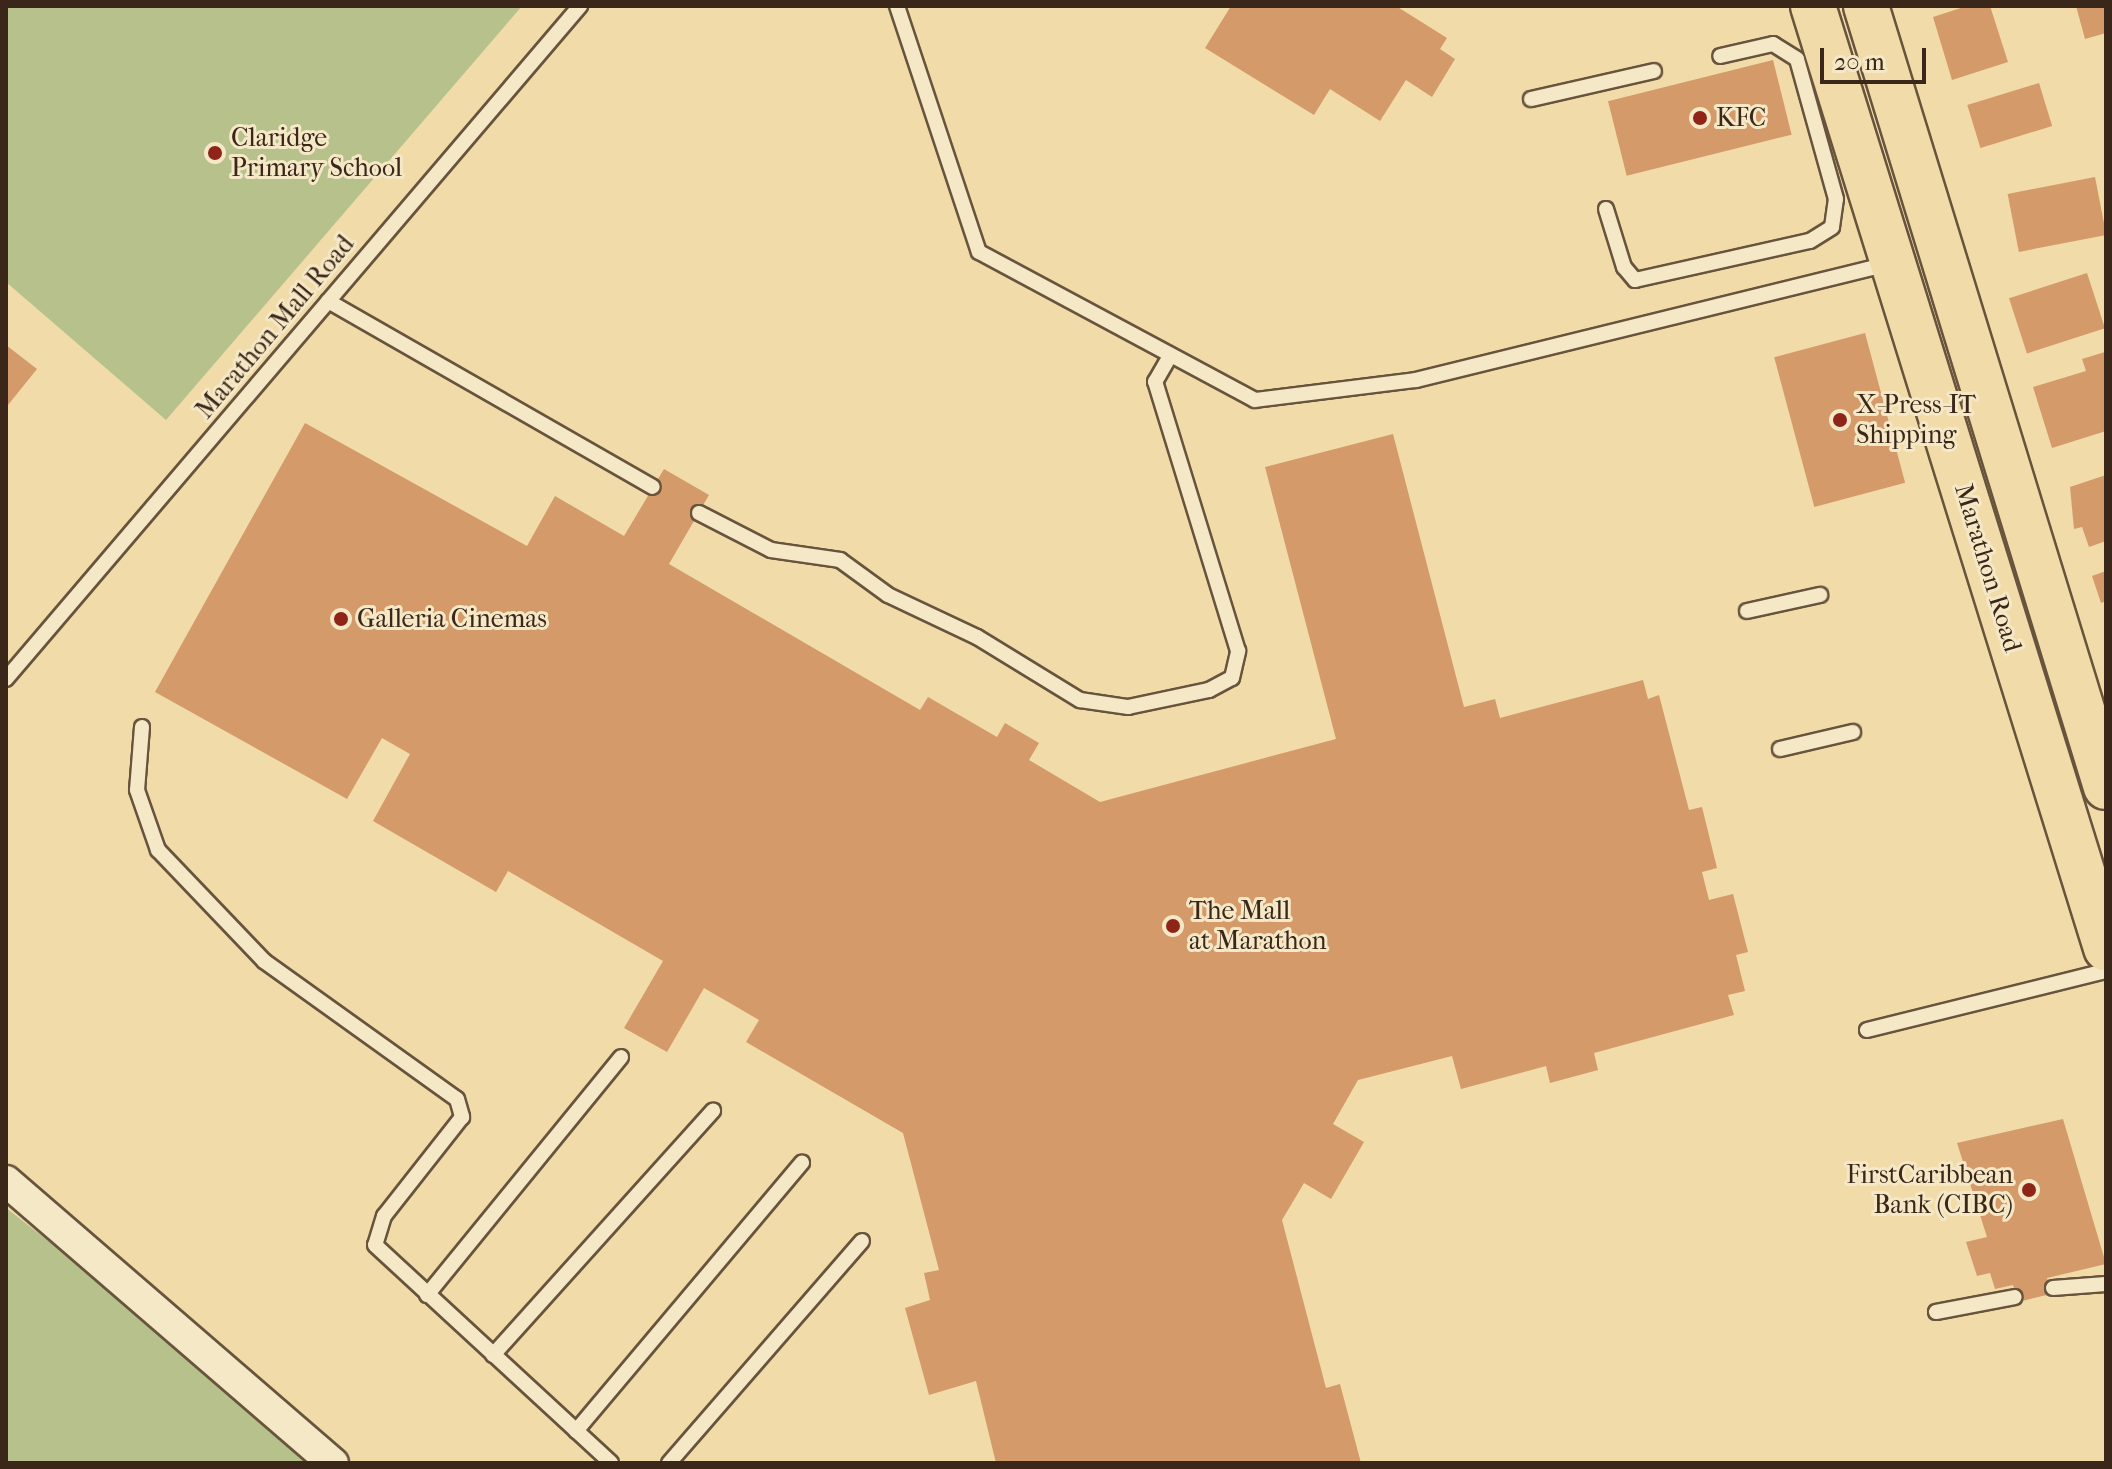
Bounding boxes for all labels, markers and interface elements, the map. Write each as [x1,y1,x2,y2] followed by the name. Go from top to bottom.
[1824,32,1930,82] scale bar
[1834,48,1885,76] text: 20 m
[1716,102,1766,134] place label: KFC
[1691,109,1709,127] marker: KFC
[231,122,402,184] place label: Claridge Primary School
[206,144,224,162] marker: Claridge Primary School
[189,229,361,425] street label: Marathon Mall Road
[1856,389,1976,450] place label: X-Press-IT Shipping
[1831,411,1849,429] marker: X-Press-IT Shipping
[1948,480,2028,656] street label: Marathon Road
[357,603,547,635] place label: Galleria Cinemas
[332,610,350,628] marker: Galleria Cinemas
[1189,895,1327,956] place label: The Mall at Marathon
[1164,917,1182,935] marker: The Mall at Marathon
[1846,1159,2013,1220] place label: FirstCaribbean Bank (CIBC)
[2020,1181,2038,1199] marker: FirstCaribbean Bank (CIBC)

